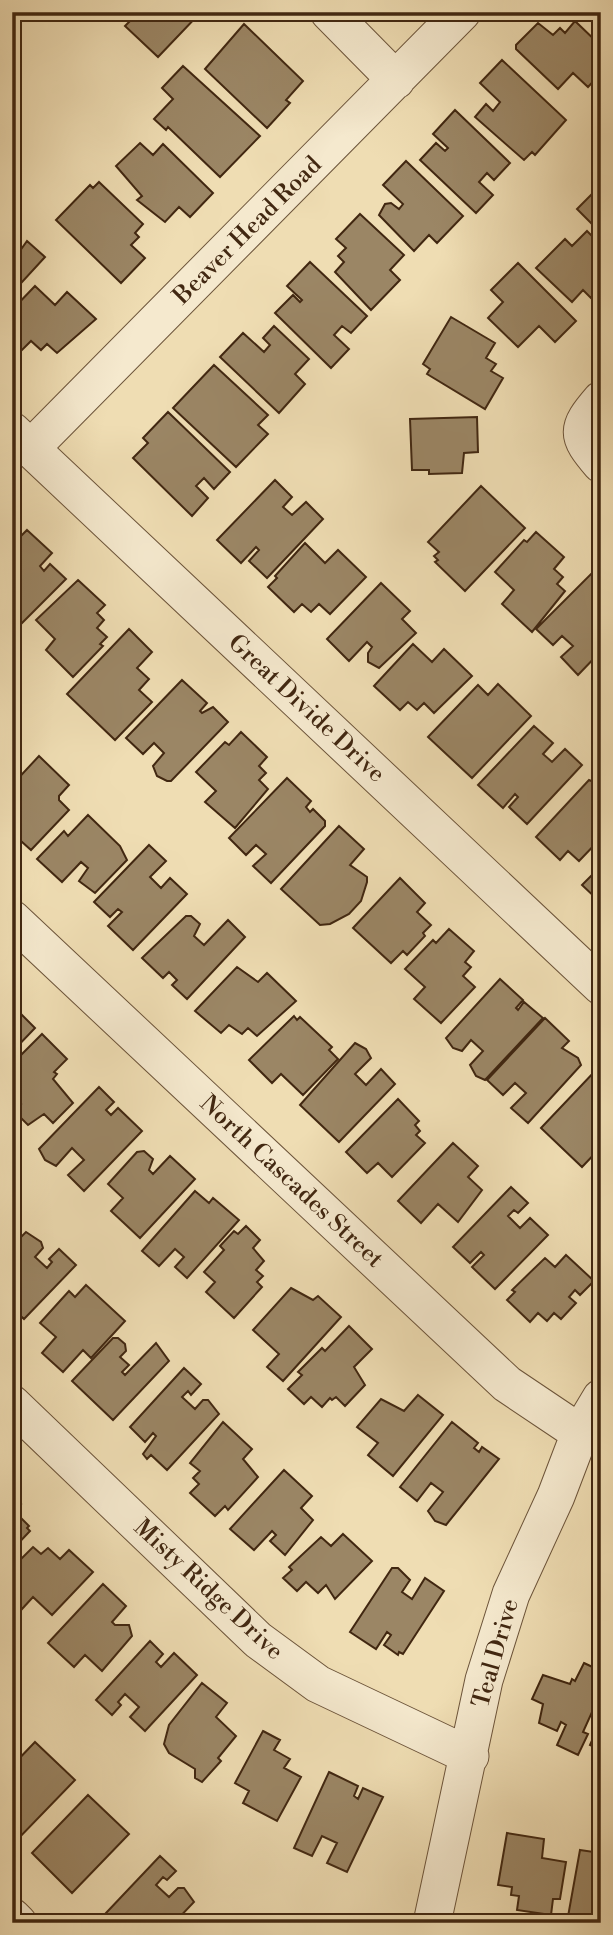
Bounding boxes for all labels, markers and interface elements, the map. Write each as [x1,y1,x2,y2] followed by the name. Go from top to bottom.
[167,150,328,312] street label: Beaver Head Road
[222,628,391,789] street label: Great Divide Drive
[193,1089,390,1275] street label: North Cascades Street
[127,1513,289,1667] street label: Misty Ridge Drive
[466,1595,526,1711] street label: Teal Drive

